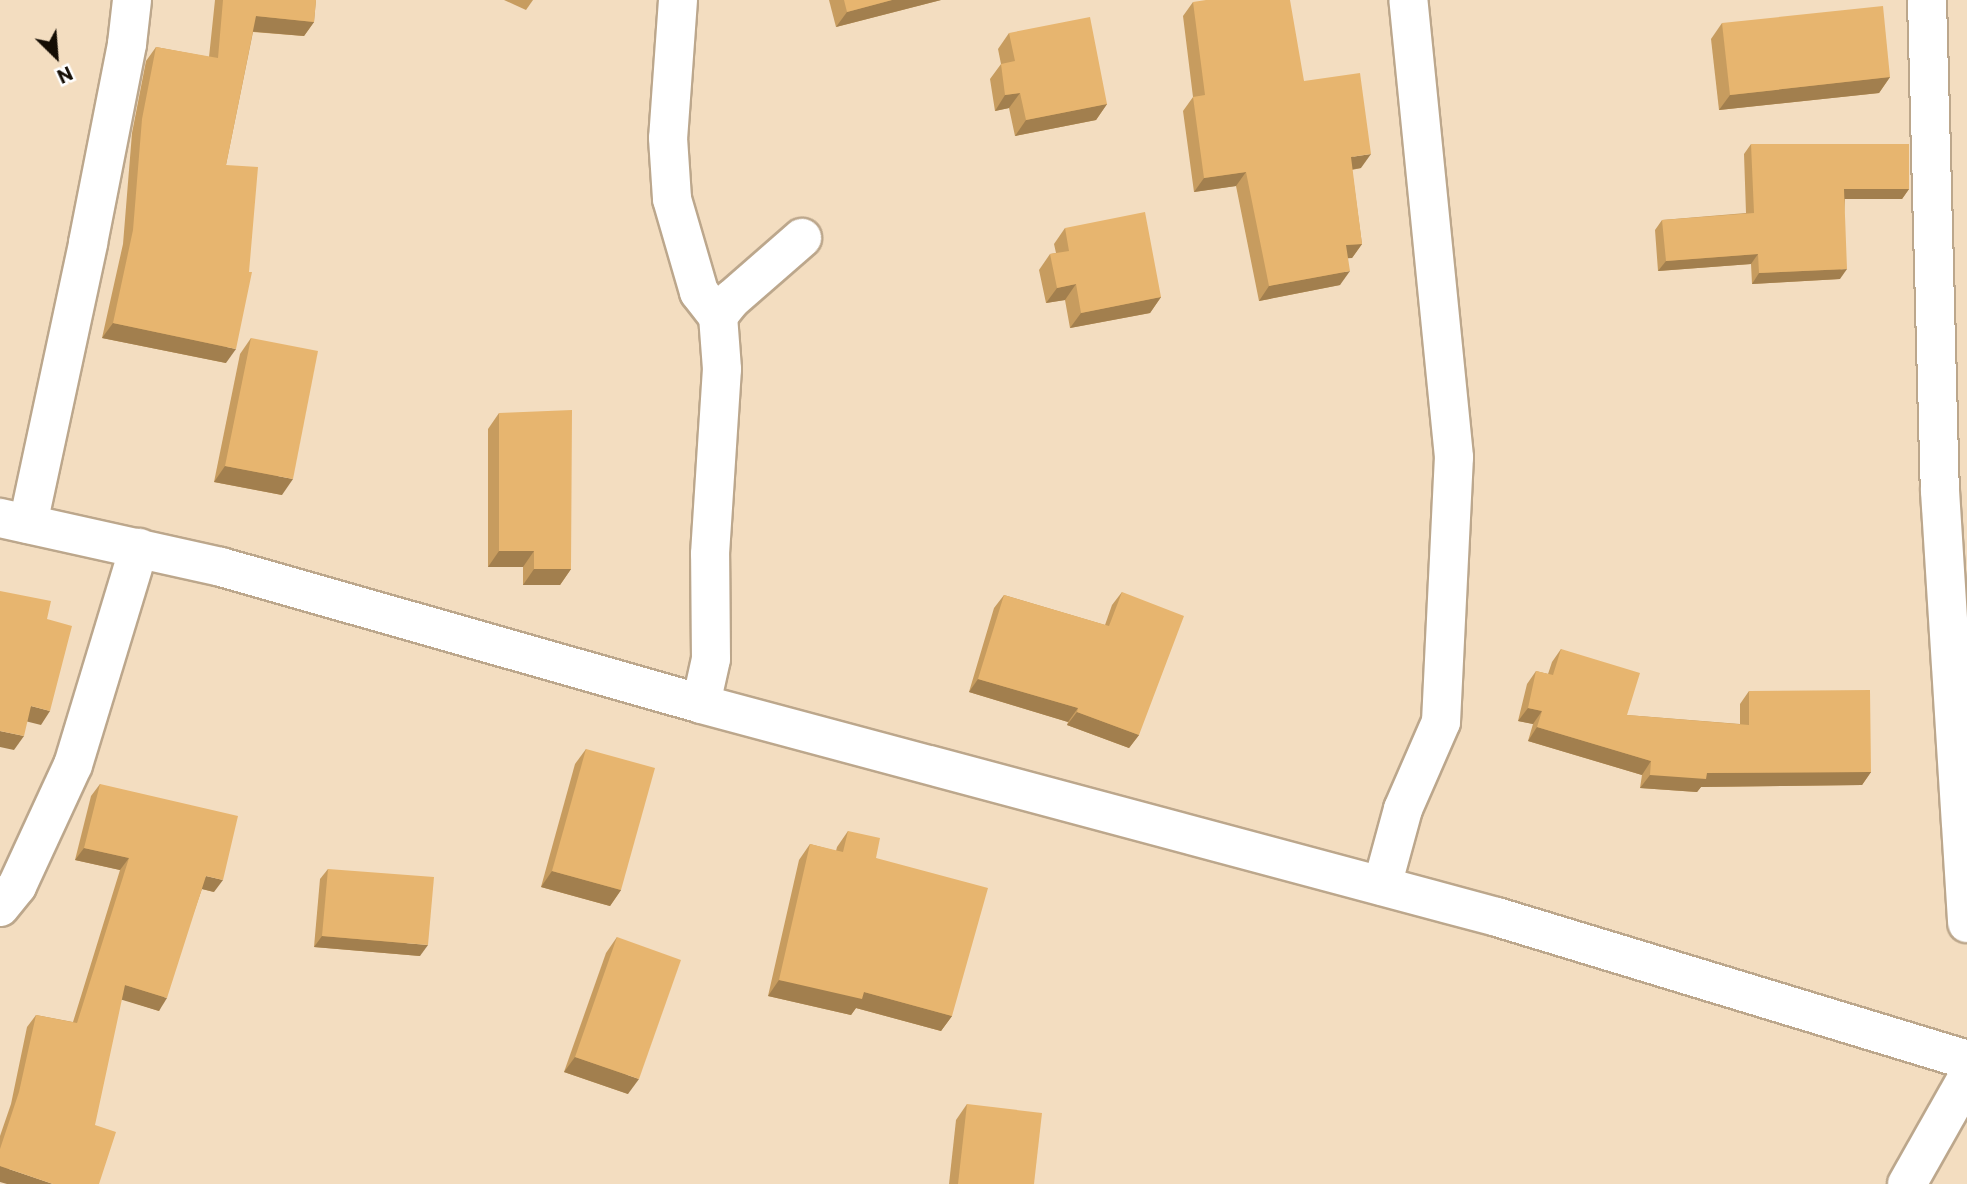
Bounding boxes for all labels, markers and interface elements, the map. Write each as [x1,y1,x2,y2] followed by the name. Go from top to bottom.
[21,21,91,91] north arrow
[54,62,76,89] text: N

